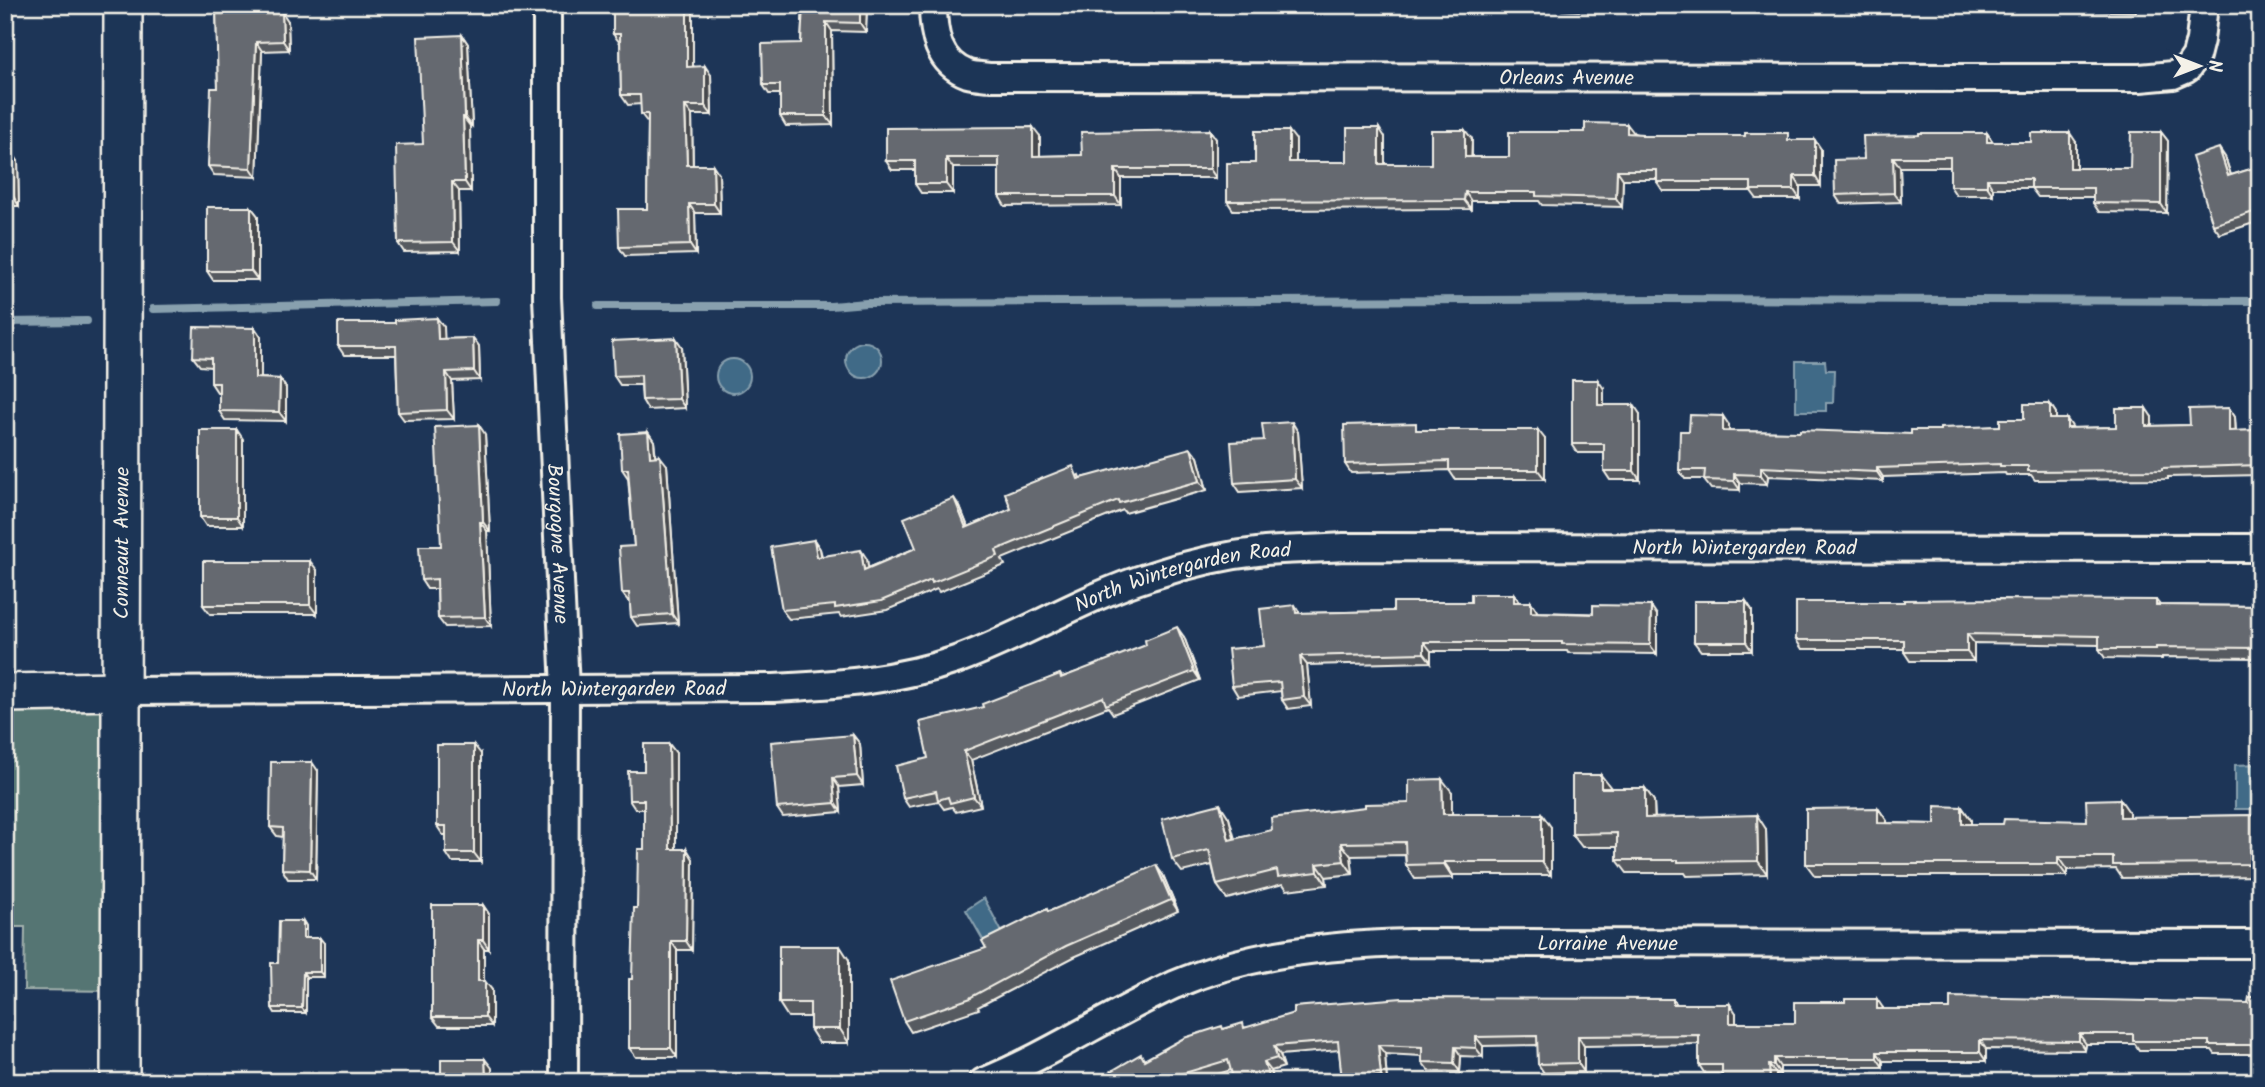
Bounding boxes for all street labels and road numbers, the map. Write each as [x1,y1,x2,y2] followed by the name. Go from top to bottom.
[1499,63,1635,96] street label: Orleans Avenue
[537,463,577,625] street label: Bourgogne Avenue
[106,466,140,619] street label: Conneaut Avenue
[1633,532,1857,566] street label: North Wintergarden Road
[1069,535,1292,623] street label: North Wintergarden Road
[502,673,727,707] street label: North Wintergarden Road
[1537,928,1678,961] street label: Lorraine Avenue

